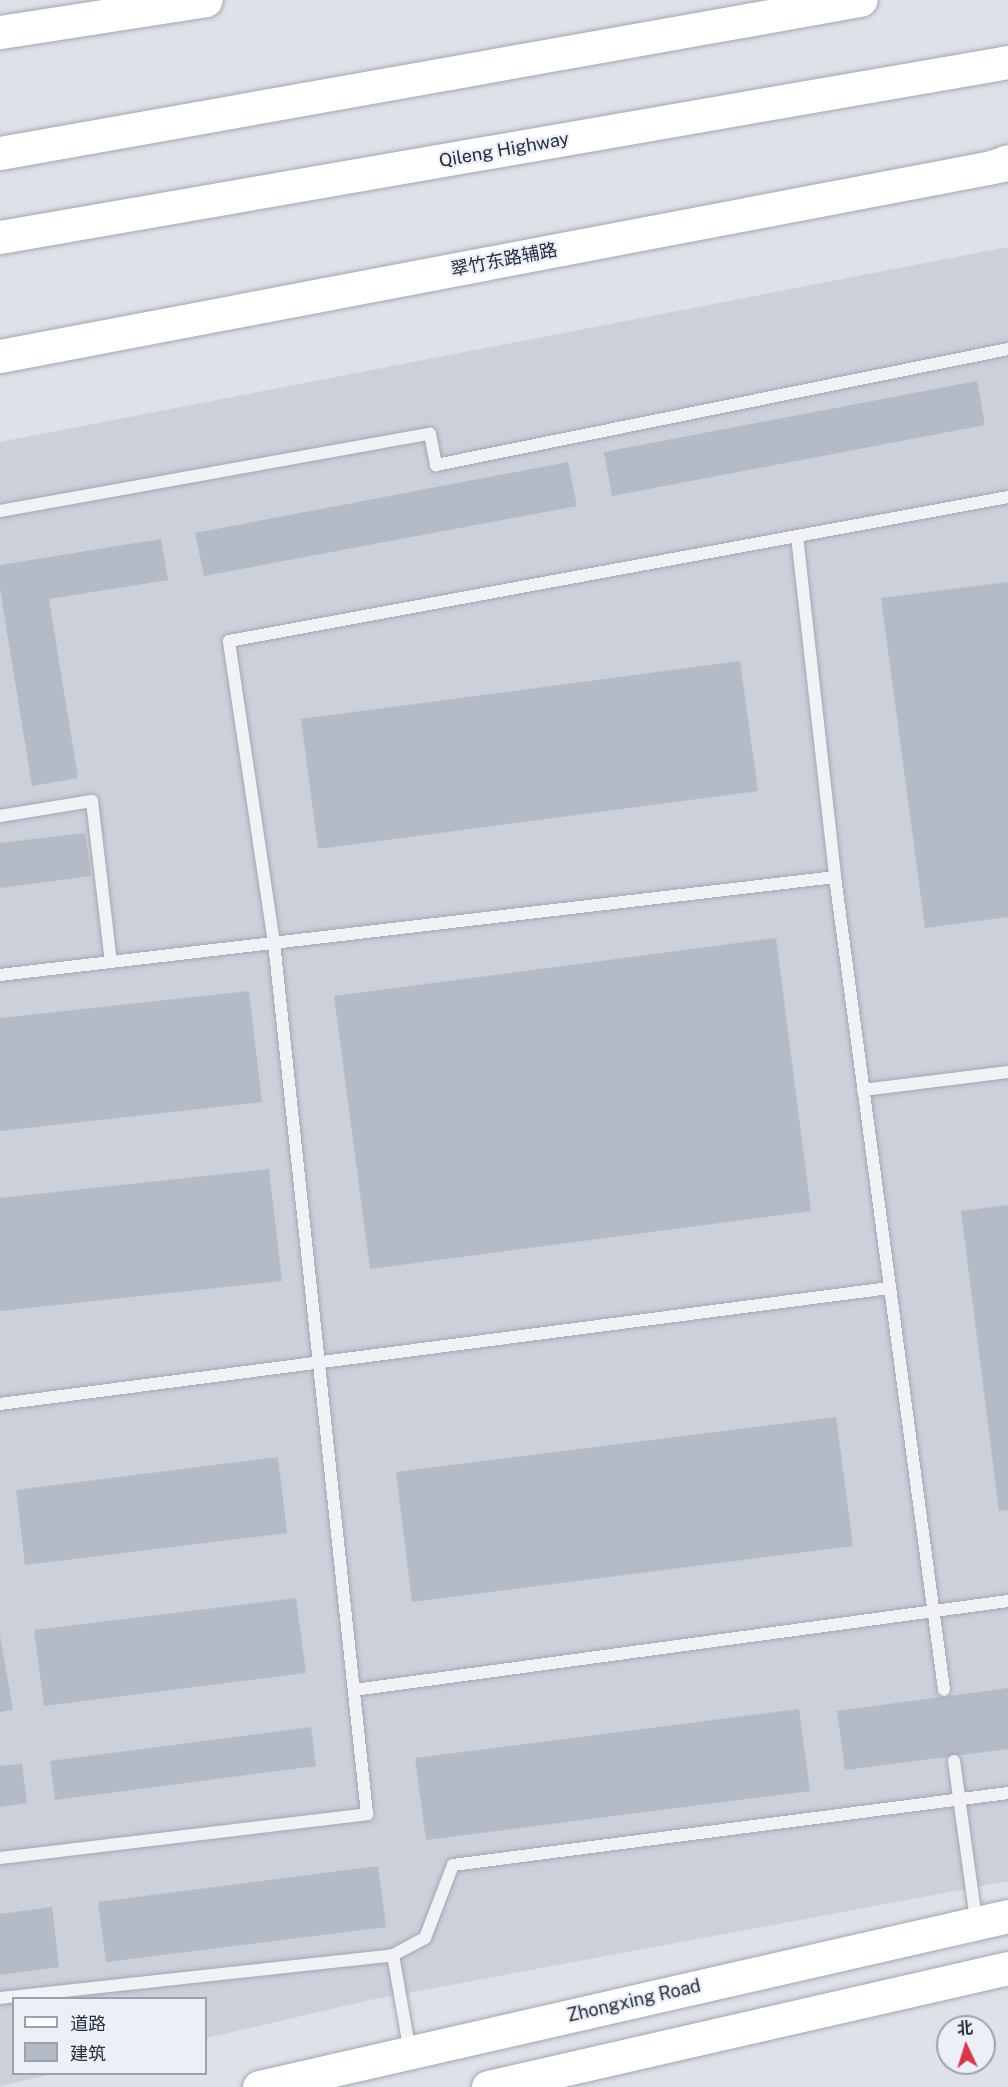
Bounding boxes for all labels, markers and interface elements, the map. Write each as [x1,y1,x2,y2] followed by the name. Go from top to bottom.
[437,128,571,172] street label: Qileng Highway
[449,239,559,281] street label: 翠竹东路辅路
[565,1975,703,2027] street label: Zhongxing Road
[12,1997,207,2075] legend
[70,2013,106,2034] text: 道路
[936,2015,996,2075] north arrow
[956,2019,973,2039] text: 北
[70,2043,106,2064] text: 建筑

